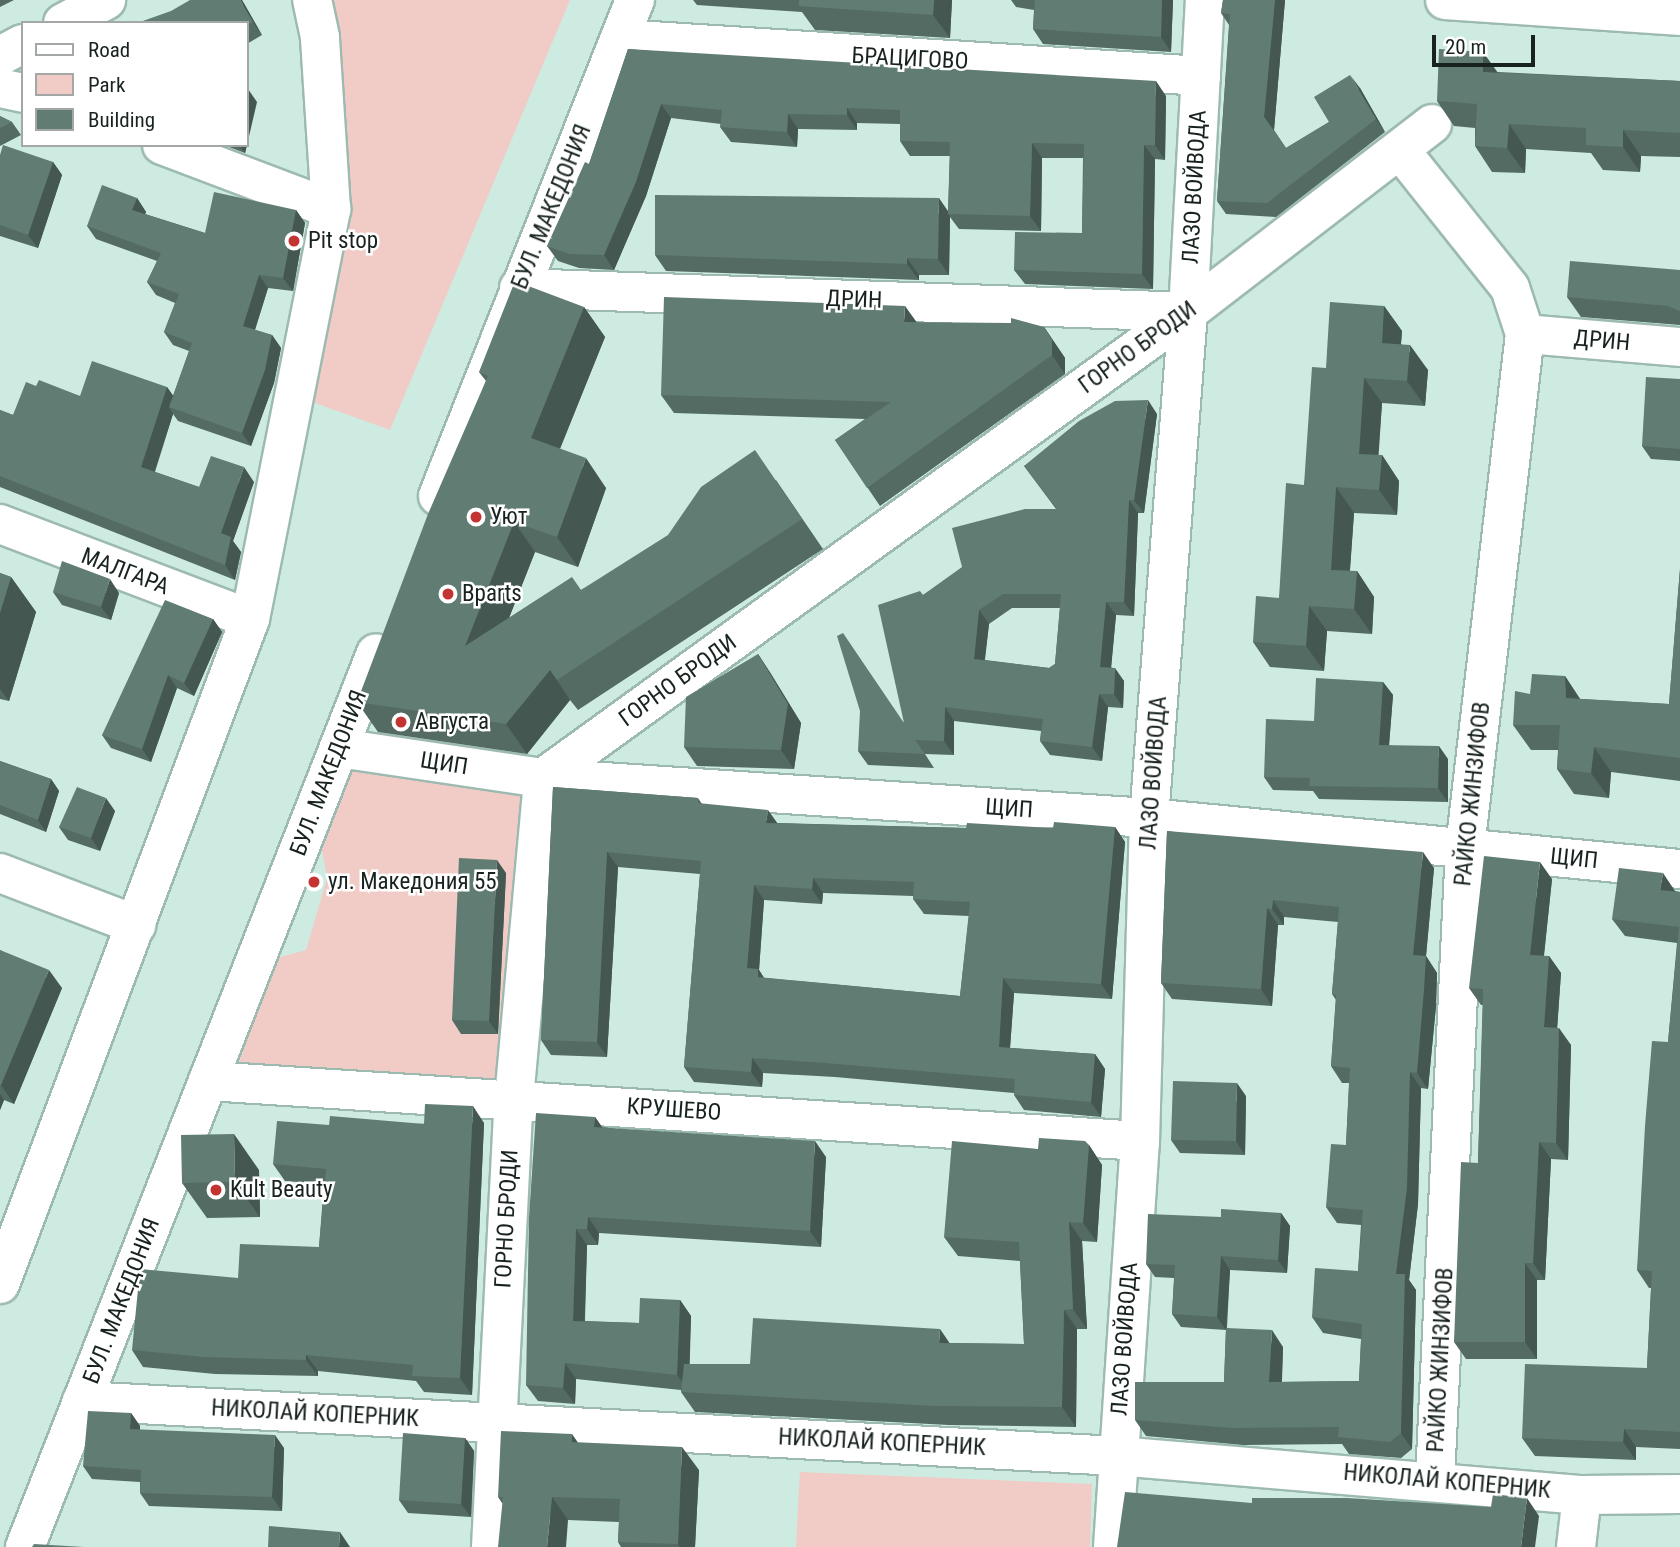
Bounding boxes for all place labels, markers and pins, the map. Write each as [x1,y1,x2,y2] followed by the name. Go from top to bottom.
[308,227,378,255] place label: Pit stop
[286,233,302,249] marker: Pit stop
[490,503,527,531] place label: Уют
[468,509,484,525] marker: Уют
[462,580,522,608] place label: Bparts
[440,586,456,602] marker: Bparts
[415,708,489,736] place label: Августа
[393,714,409,730] marker: Августа
[328,868,497,896] place label: ул. Македония 55
[306,874,322,890] marker: ул. Македония 55
[230,1176,333,1204] place label: Kult Beauty
[208,1182,224,1198] marker: Kult Beauty

